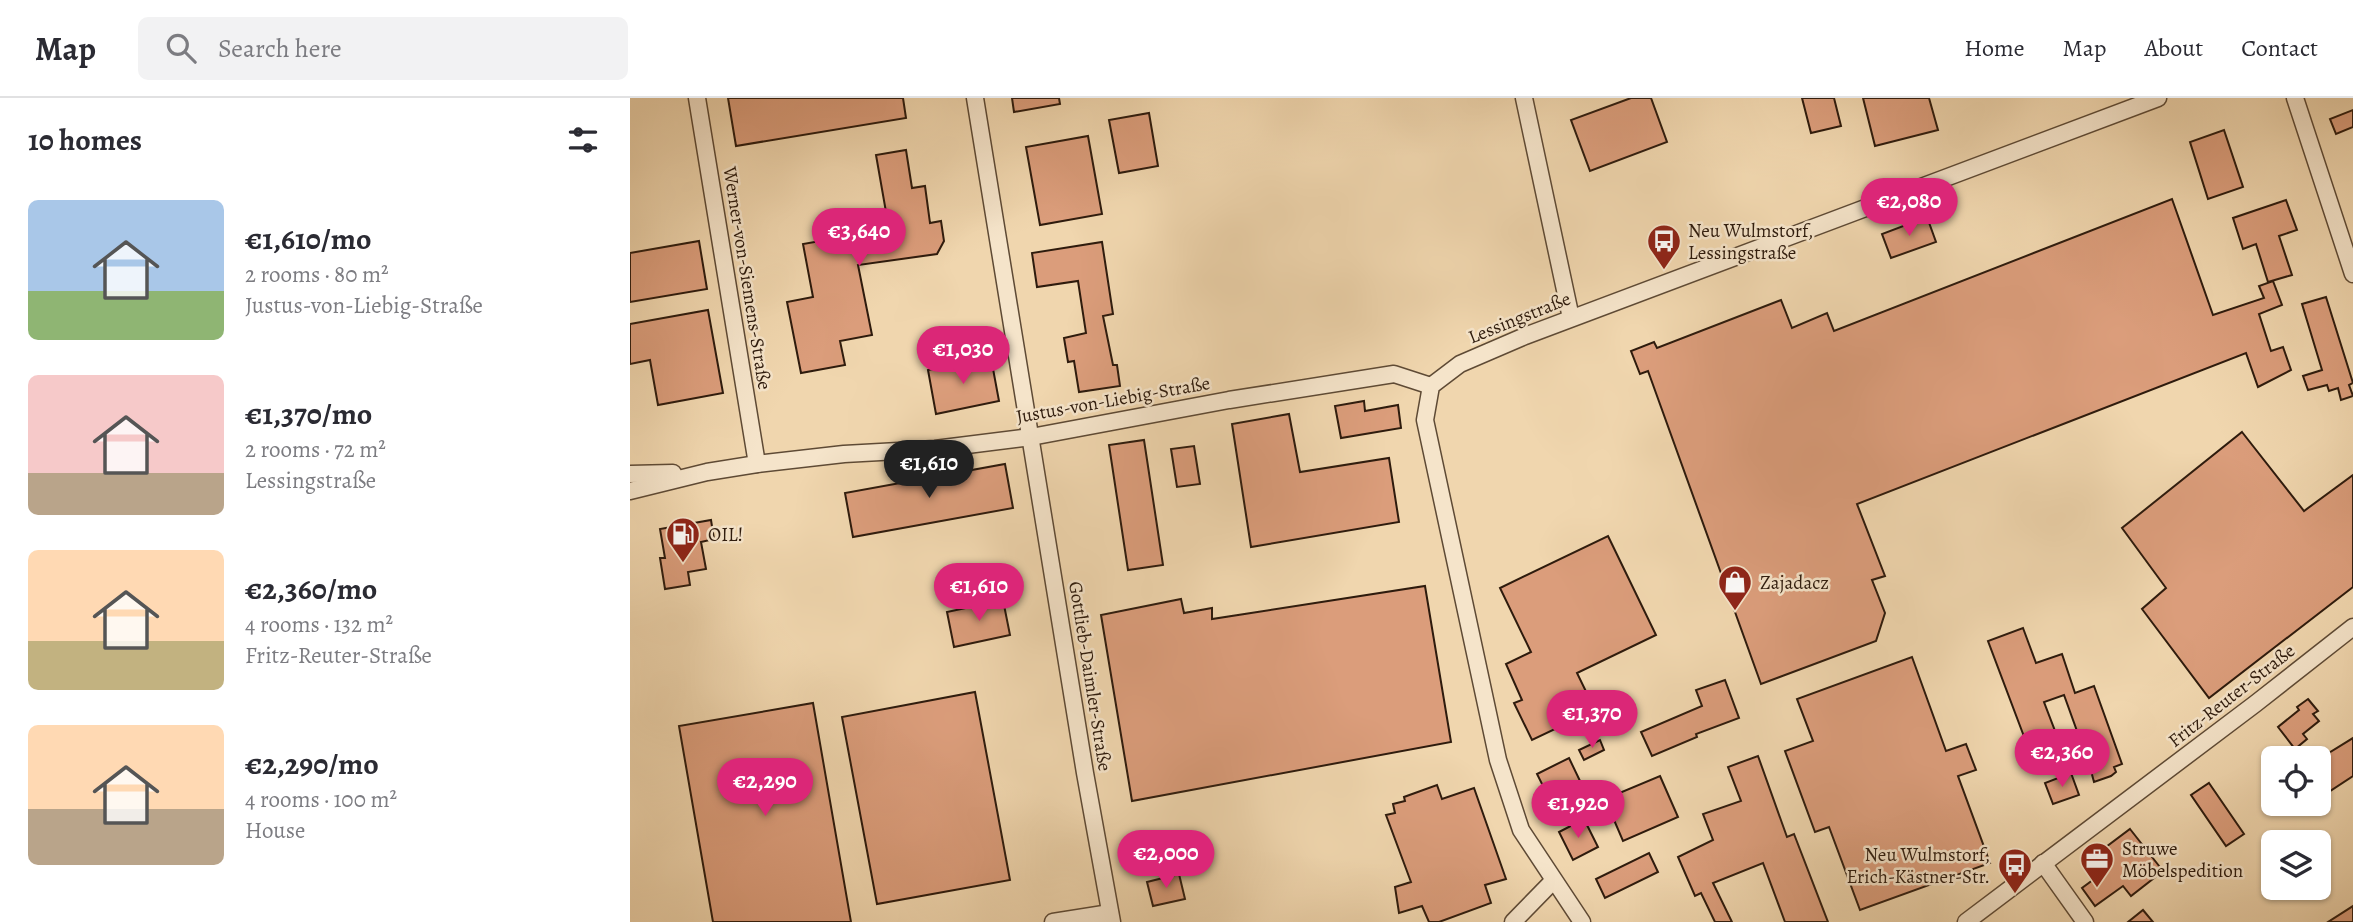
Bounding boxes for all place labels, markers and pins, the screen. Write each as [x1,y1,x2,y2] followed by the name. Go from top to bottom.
[1852,178,1966,238] pin: €2,080
[802,208,916,268] pin: €3,640
[1688,218,1813,266] place label: Neu Wulmstorf, Lessingstraße
[1645,222,1683,271] bus stop icon: Neu Wulmstorf, Lessingstraße
[906,327,1020,386] pin: €1,030
[872,440,986,500] pin: €1,610
[664,515,702,564] fuel station icon: OIL!
[708,522,743,548] place label: OIL!
[1716,563,1754,612] shop icon: Zajadacz
[922,564,1036,623] pin: €1,610
[1760,570,1829,596] place label: Zajadacz
[1535,690,1649,750] pin: €1,370
[2005,730,2119,789] pin: €2,360
[708,758,822,818] pin: €2,290
[1521,780,1635,840] pin: €1,920
[1109,830,1223,890] pin: €2,000
[2122,836,2243,884] place label: Struwe Möbelspedition
[2078,840,2116,889] office icon: Struwe Möbelspedition
[1846,842,1990,890] place label: Neu Wulmstorf, Erich-Kästner-Str.
[1996,846,2034,895] bus stop icon: Neu Wulmstorf, Erich-Kästner-Str.

